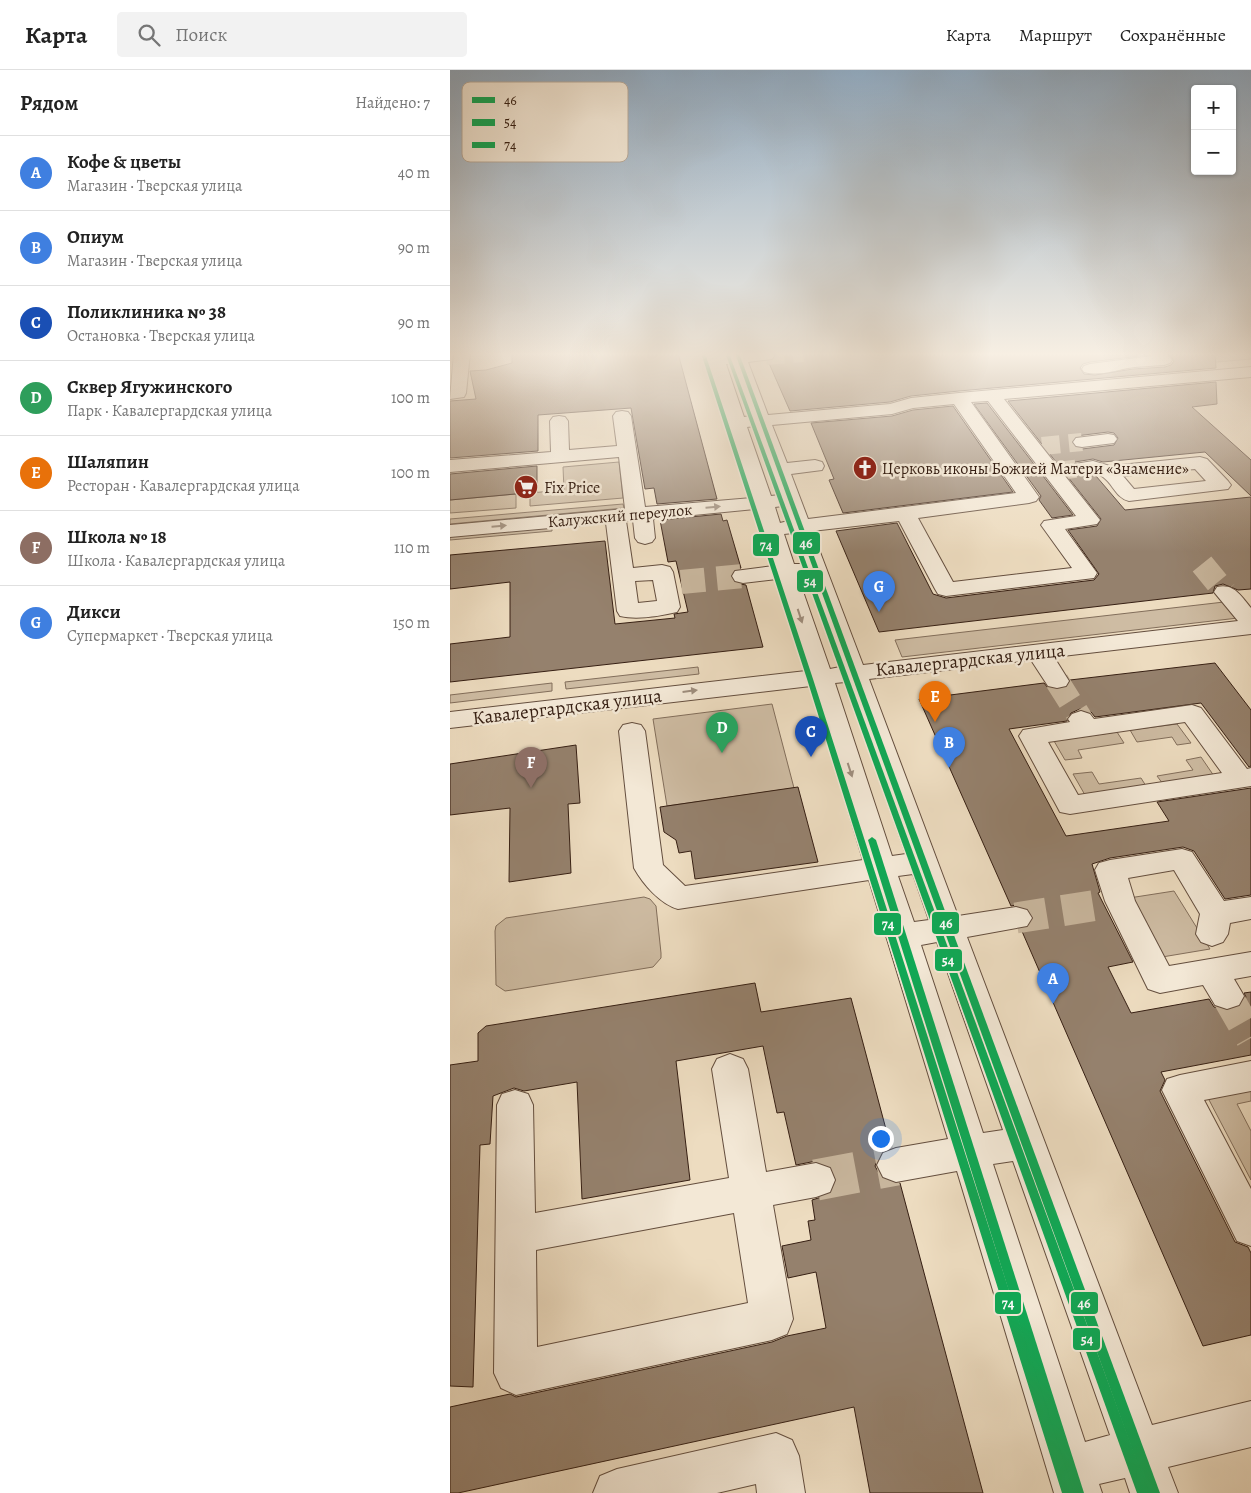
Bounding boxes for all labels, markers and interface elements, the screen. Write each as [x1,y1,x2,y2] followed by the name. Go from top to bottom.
[117,12,467,57] search box
[25,19,87,51] text: Карта
[135,21,163,49] icon: search
[175,22,227,48] text: Поиск
[946,23,991,47] text: Карта
[1019,23,1092,47] text: Маршрут
[1120,23,1226,47] text: Сохранённые
[462,82,628,162] legend
[1191,85,1236,175] map controls
[1191,85,1236,130] button: +
[20,89,78,117] text: Рядом
[504,91,517,110] text: 46
[355,92,430,114] text: Найдено: 7
[504,113,516,132] text: 54
[1191,130,1236,175] button: −
[504,136,516,155] text: 74
[67,149,181,175] text: Кофе & цветы
[31,162,41,184] text: A
[398,162,430,184] text: 40 m
[67,175,242,197] text: Магазин · Тверская улица
[67,224,124,250] text: Опиум
[31,237,41,259] text: B
[398,237,430,259] text: 90 m
[67,250,242,272] text: Магазин · Тверская улица
[67,299,226,325] text: Поликлиника № 38
[31,312,41,334] text: C
[398,312,430,334] text: 90 m
[67,325,255,347] text: Остановка · Тверская улица
[67,374,232,400] text: Сквер Ягужинского
[30,387,42,409] text: D
[391,387,430,409] text: 100 m
[67,400,272,422] text: Парк · Кавалергардская улица
[67,449,149,475] text: Шаляпин
[852,455,878,481] church icon: Церковь иконы Божией Матери «Знамение»
[882,458,1189,480] place label: Церковь иконы Божией Матери «Знамение»
[31,462,41,484] text: E
[391,462,430,484] text: 100 m
[513,474,539,500] supermarket icon: Fix Price
[67,475,300,497] text: Ресторан · Кавалергардская улица
[544,477,600,499] place label: Fix Price
[547,499,693,533] street label: Калужский переулок
[705,503,721,511] one-way arrow
[491,522,507,530] one-way arrow
[67,524,167,550] text: Школа № 18
[792,531,821,555] line badge: 46
[752,533,780,557] line badge: 74
[799,534,813,553] text: 46
[760,536,773,555] text: 74
[32,537,40,559] text: F
[394,537,430,559] text: 110 m
[67,550,285,572] text: Школа · Кавалергардская улица
[796,569,824,593] line badge: 54
[863,571,895,612] pin: G
[804,572,817,591] text: 54
[67,599,121,625] text: Дикси
[797,608,804,623] one-way arrow
[31,612,41,634] text: G
[393,612,430,634] text: 150 m
[67,625,273,647] text: Супермаркет · Тверская улица
[874,637,1066,683] street label: Кавалергардская улица
[919,681,951,722] pin: E
[471,682,663,732] street label: Кавалергардская улица
[682,687,698,695] one-way arrow
[706,712,738,753] pin: D
[795,716,827,757] pin: C
[933,727,965,768] pin: B
[515,747,547,788] pin: F
[847,763,854,778] one-way arrow
[931,911,960,935] line badge: 46
[873,912,902,936] line badge: 74
[939,914,953,933] text: 46
[882,915,895,934] text: 74
[934,948,963,972] line badge: 54
[942,951,955,970] text: 54
[1037,963,1069,1004] pin: A
[868,1126,894,1152] your location
[994,1291,1022,1315] line badge: 74
[1070,1291,1099,1315] line badge: 46
[1002,1294,1015,1313] text: 74
[1077,1294,1091,1313] text: 46
[1072,1327,1101,1351] line badge: 54
[1081,1330,1094,1349] text: 54

